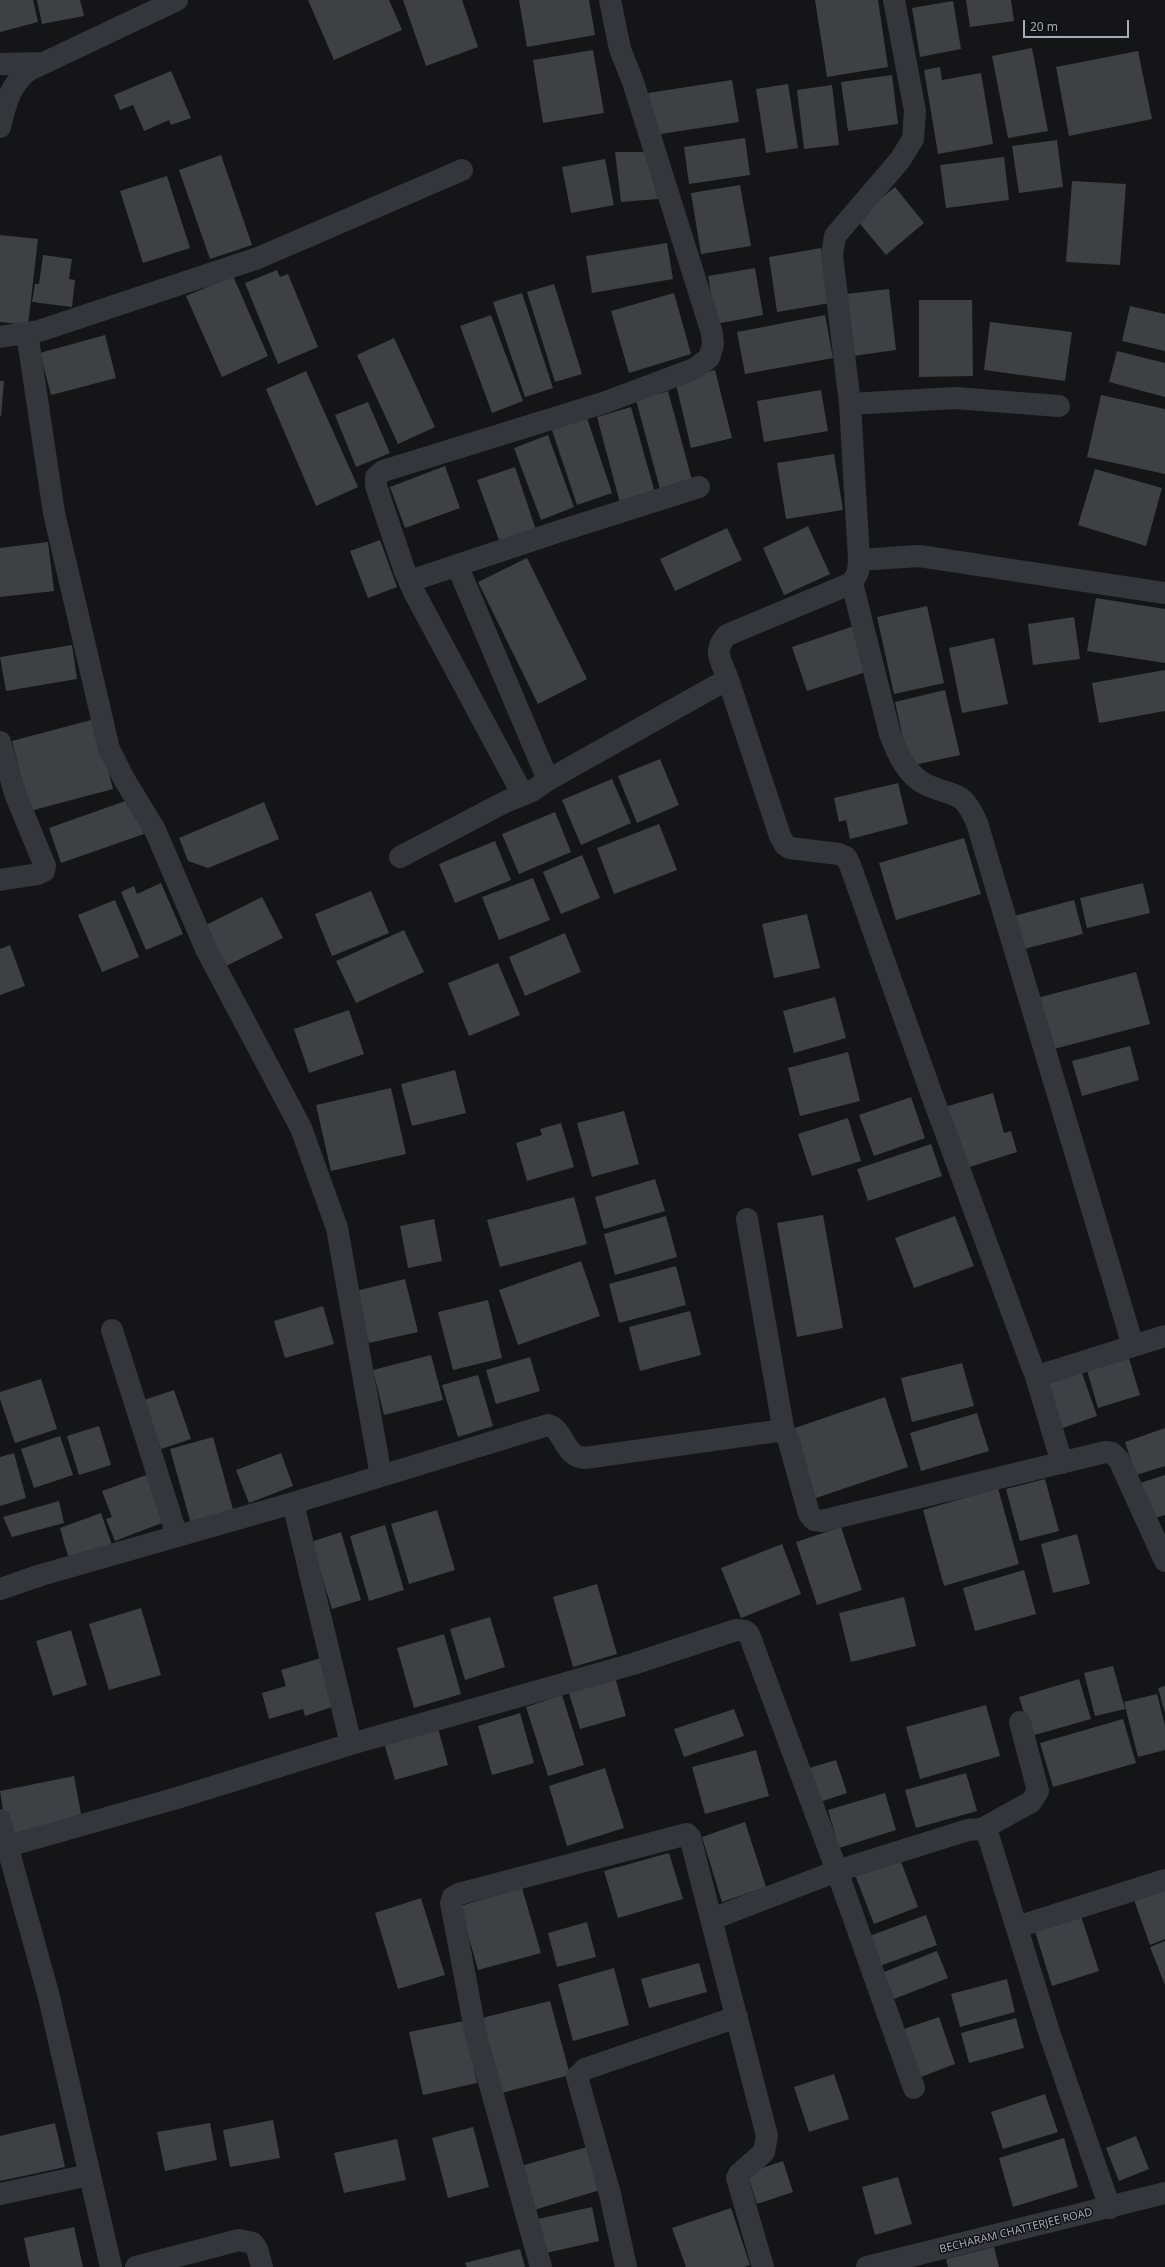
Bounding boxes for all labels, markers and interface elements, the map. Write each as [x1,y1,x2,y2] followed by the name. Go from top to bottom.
[1025,12,1131,38] scale bar
[1030,18,1058,35] text: 20 m
[938,2206,1094,2256] street label: BECHARAM CHATTERJEE ROAD

